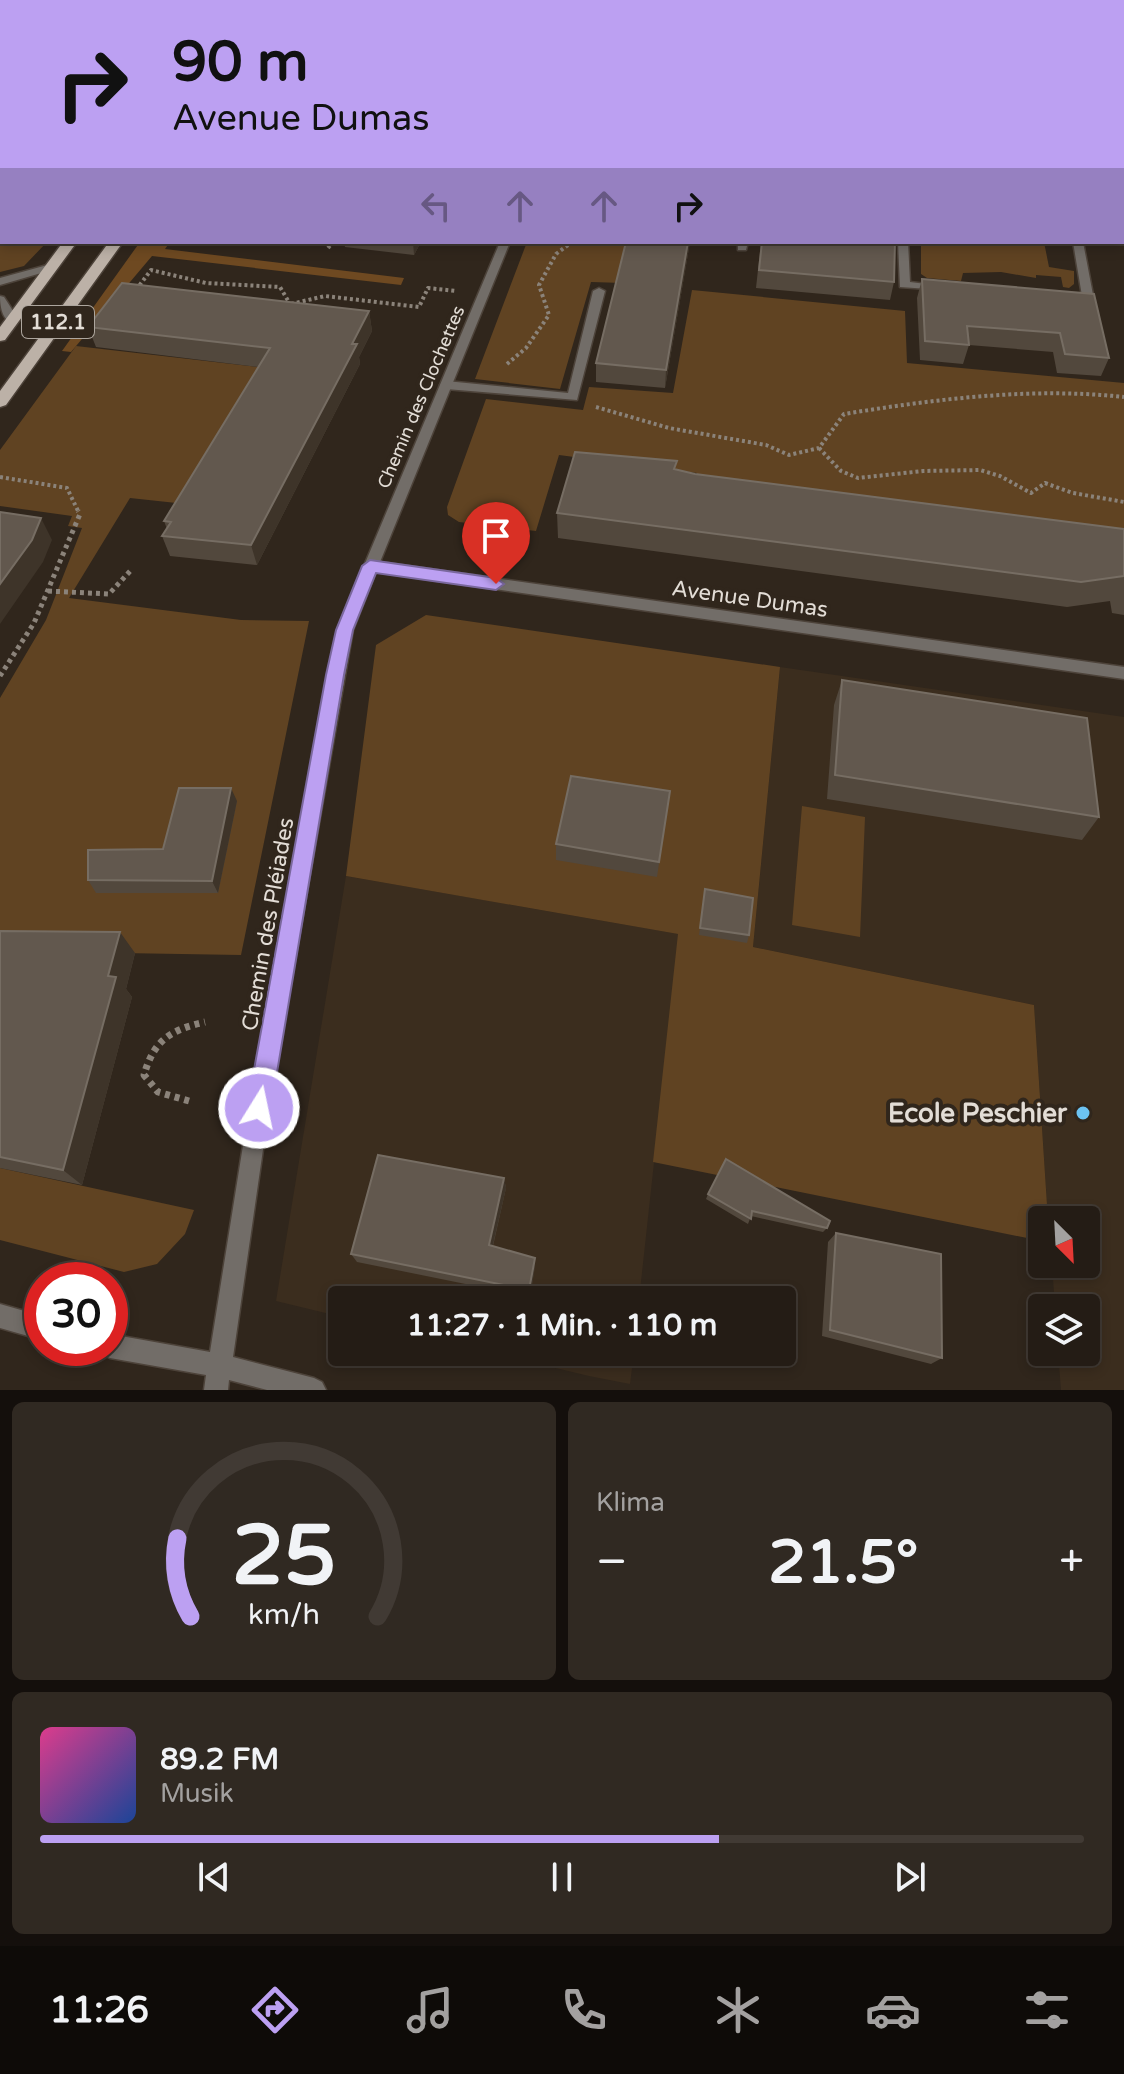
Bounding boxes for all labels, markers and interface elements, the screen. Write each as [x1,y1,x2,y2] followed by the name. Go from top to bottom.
[172,29,308,96] text: 90 m
[40,32,144,136] icon: right
[172,97,429,140] text: Avenue Dumas
[414,184,458,228] icon: left
[498,184,542,228] icon: ahead
[582,184,626,228] icon: ahead
[666,184,710,228] icon: right
[373,302,469,492] street label: Chemin des Clochettes
[22,306,94,338] road number: 112.1
[462,502,530,584] pin
[474,514,518,558] icon: arrive
[670,575,830,623] street label: Avenue Dumas
[236,816,300,1033] street label: Chemin des Pléiades
[217,1066,301,1150] position arrow
[888,1098,1068,1129] place label: Ecole Peschier
[1074,1104,1092,1122] marker: Ecole Peschier
[1028,1206,1100,1278] north arrow
[1028,1206,1100,1366] map controls
[24,1262,128,1366] speed limit sign: 30
[1028,1294,1100,1366] button: layers
[407,1307,717,1344] text: 11:27 · 1 Min. · 110 m
[596,1487,665,1518] text: Klima
[232,1507,336,1607] text: 25
[768,1527,918,1599] text: 21.5°
[596,1536,627,1589] text: −
[1059,1536,1084,1589] text: +
[248,1598,320,1632] text: km/h
[160,1741,279,1778] text: 89.2 FM
[160,1778,234,1809] text: Musik
[192,1855,236,1899] icon: previous
[540,1855,584,1899] icon: pause
[888,1855,932,1899] icon: next
[247,1982,303,2038] icon: directions
[402,1982,458,2038] icon: music
[556,1982,612,2038] icon: phone
[710,1982,766,2038] icon: climate
[865,1982,921,2038] icon: car
[1019,1982,1075,2038] icon: filters
[49,1989,149,2032] text: 11:26

